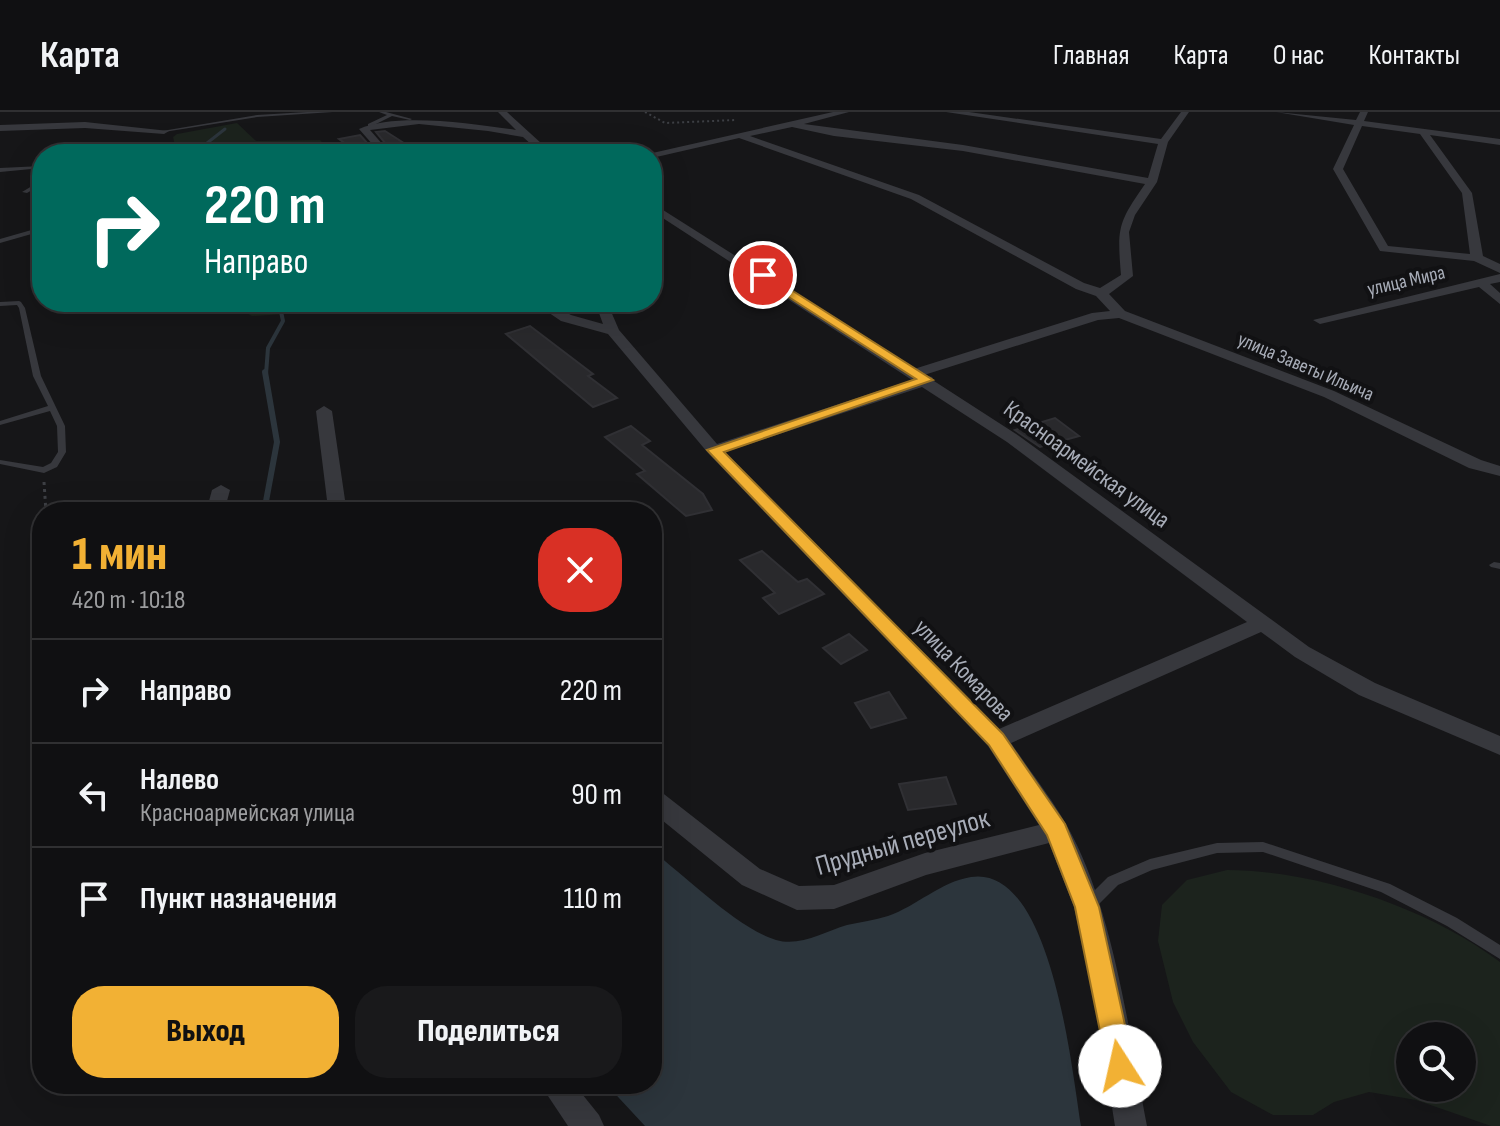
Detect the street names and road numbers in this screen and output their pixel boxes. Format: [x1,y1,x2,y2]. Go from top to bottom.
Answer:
street label: улица Мира [1365,260,1447,302]
street label: улица Заветы Ильича [1234,327,1377,406]
street label: Красноармейская улица [998,394,1175,534]
street label: улица Комарова [908,613,1020,728]
street label: Прудный переулок [812,802,993,883]

